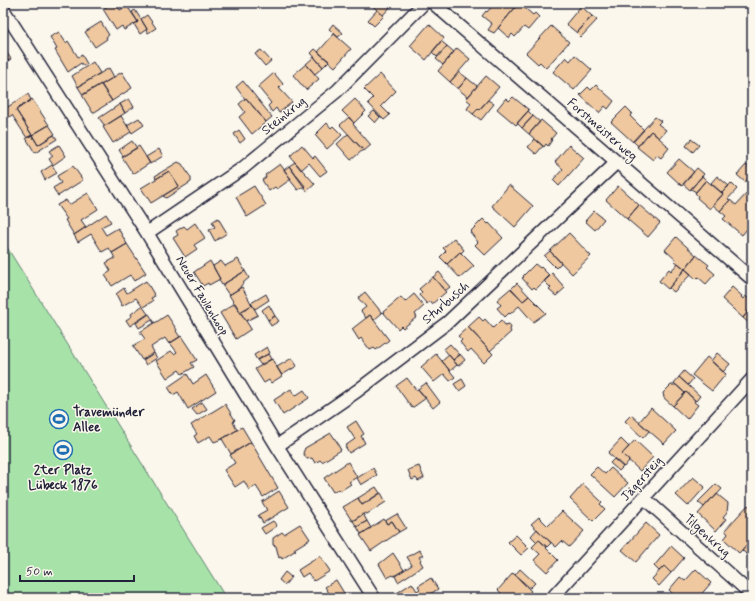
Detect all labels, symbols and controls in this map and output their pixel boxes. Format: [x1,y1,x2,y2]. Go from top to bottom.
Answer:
street label: Steinkrug [258,93,310,139]
street label: Forstmeisterweg [563,95,641,166]
street label: Neuer Faulenhoop [171,253,233,339]
street label: Sturbusch [419,278,473,328]
place label: Travemünder Allee [73,404,145,436]
sports icon: Travemünder Allee [48,408,70,430]
sports icon: 2ter Platz Lübeck 1876 [52,439,74,461]
street label: Jägersteig [617,453,667,505]
place label: 2ter Platz Lübeck 1876 [28,462,98,494]
street label: Tilgenkrug [679,511,734,562]
scale bar [20,557,134,583]
text: 50 m [26,564,53,580]

